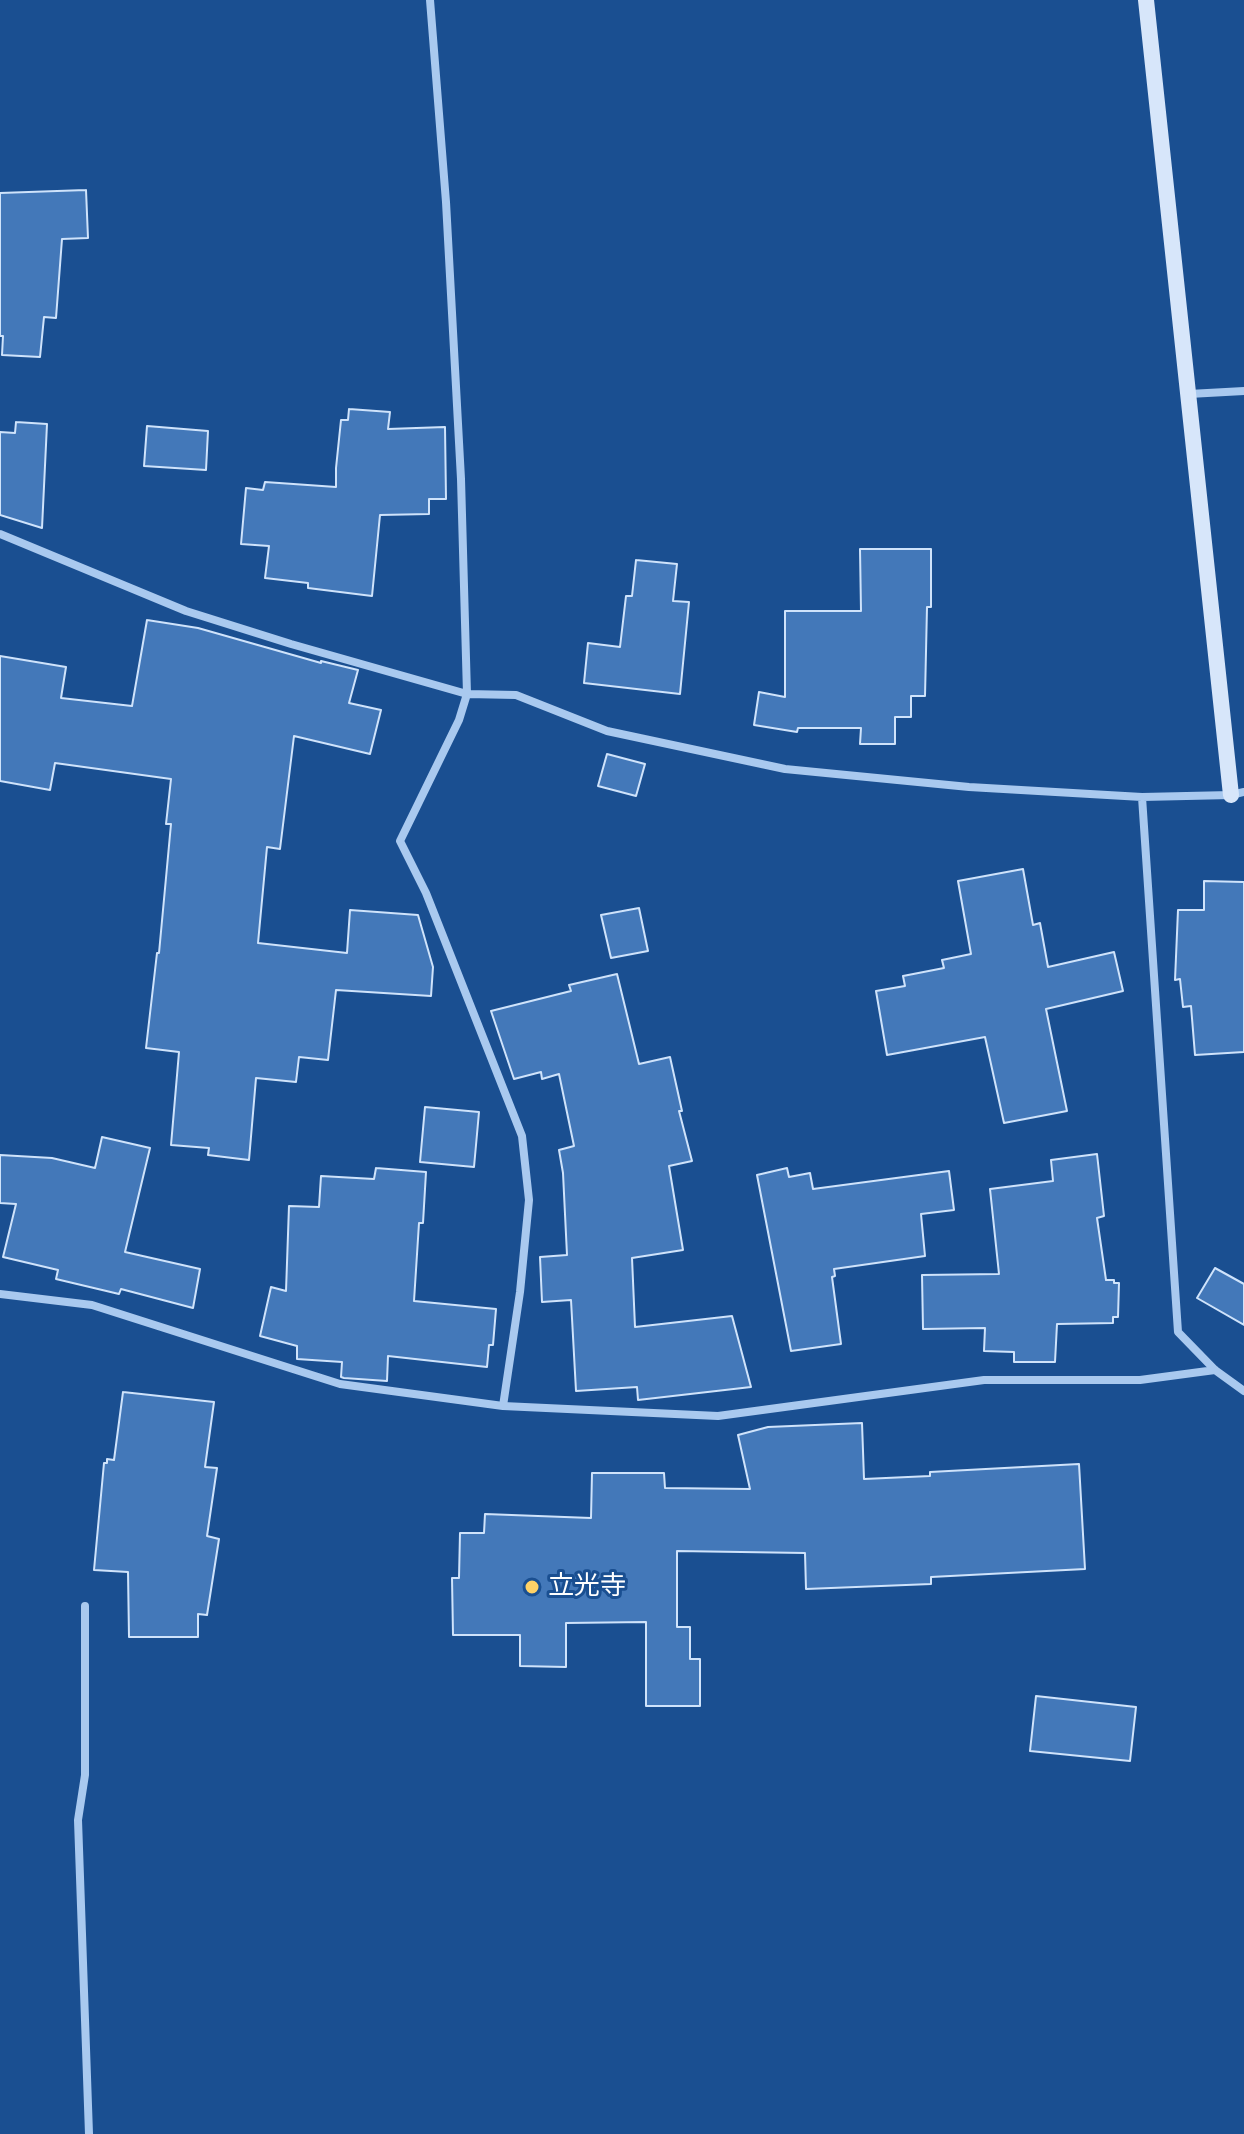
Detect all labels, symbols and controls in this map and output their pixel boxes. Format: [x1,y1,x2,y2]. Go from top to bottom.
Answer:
place label: 立光寺 [548,1571,626,1603]
marker: 立光寺 [523,1578,541,1596]

